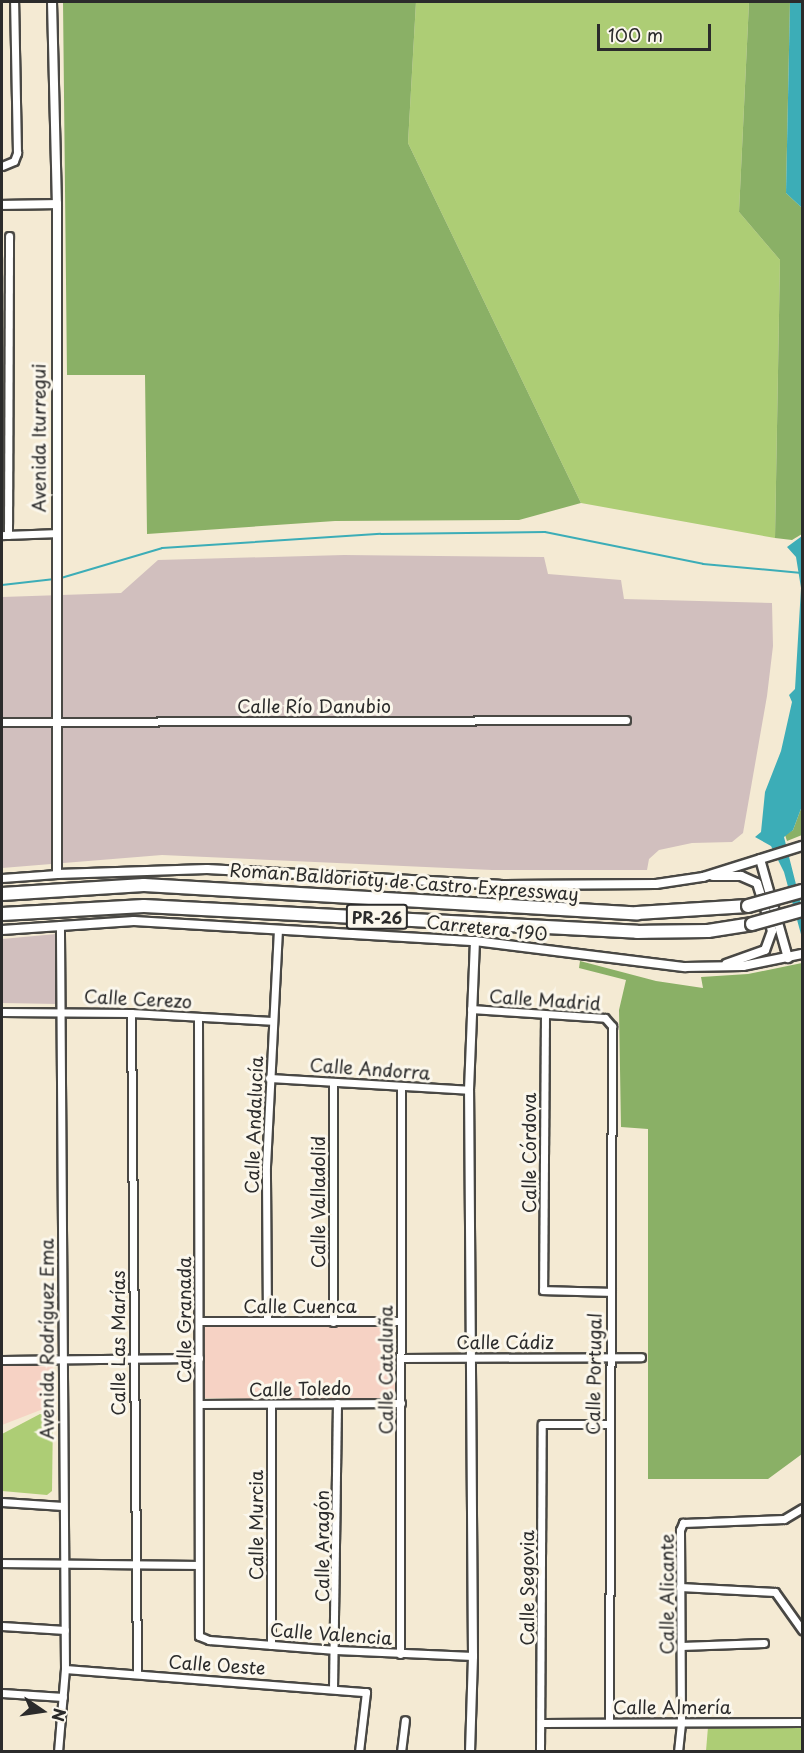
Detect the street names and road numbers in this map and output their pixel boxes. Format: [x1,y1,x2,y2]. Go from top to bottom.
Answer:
street label: Avenida Iturregui [28,364,50,512]
street label: Calle Río Danubio [236,695,392,717]
street label: Roman Baldorioty de Castro Expressway [228,859,580,905]
road number: PR-26 [346,904,409,930]
street label: Carretera 190 [425,911,549,945]
street label: Calle Cerezo [83,985,193,1013]
street label: Calle Madrid [489,985,601,1015]
street label: Calle Andorra [309,1054,431,1084]
street label: Calle Andalucía [241,1055,267,1195]
street label: Calle Córdova [518,1092,540,1214]
street label: Calle Valladolid [307,1136,329,1268]
street label: Avenida Rodríguez Ema [36,1237,58,1441]
street label: Calle Granada [173,1257,195,1383]
street label: Calle Las Marías [107,1270,129,1416]
street label: Calle Cuenca [243,1295,357,1317]
street label: Calle Cataluña [375,1305,397,1435]
street label: Calle Portugal [582,1312,606,1436]
street label: Calle Cádiz [456,1331,554,1353]
street label: Calle Toledo [248,1377,352,1401]
street label: Calle Murcia [245,1469,267,1581]
street label: Calle Aragón [311,1489,333,1603]
street label: Calle Segovia [516,1530,538,1646]
street label: Calle Alicante [656,1533,678,1655]
street label: Calle Valencia [270,1619,392,1649]
street label: Calle Oeste [168,1651,266,1679]
street label: Calle Almería [612,1696,732,1718]

